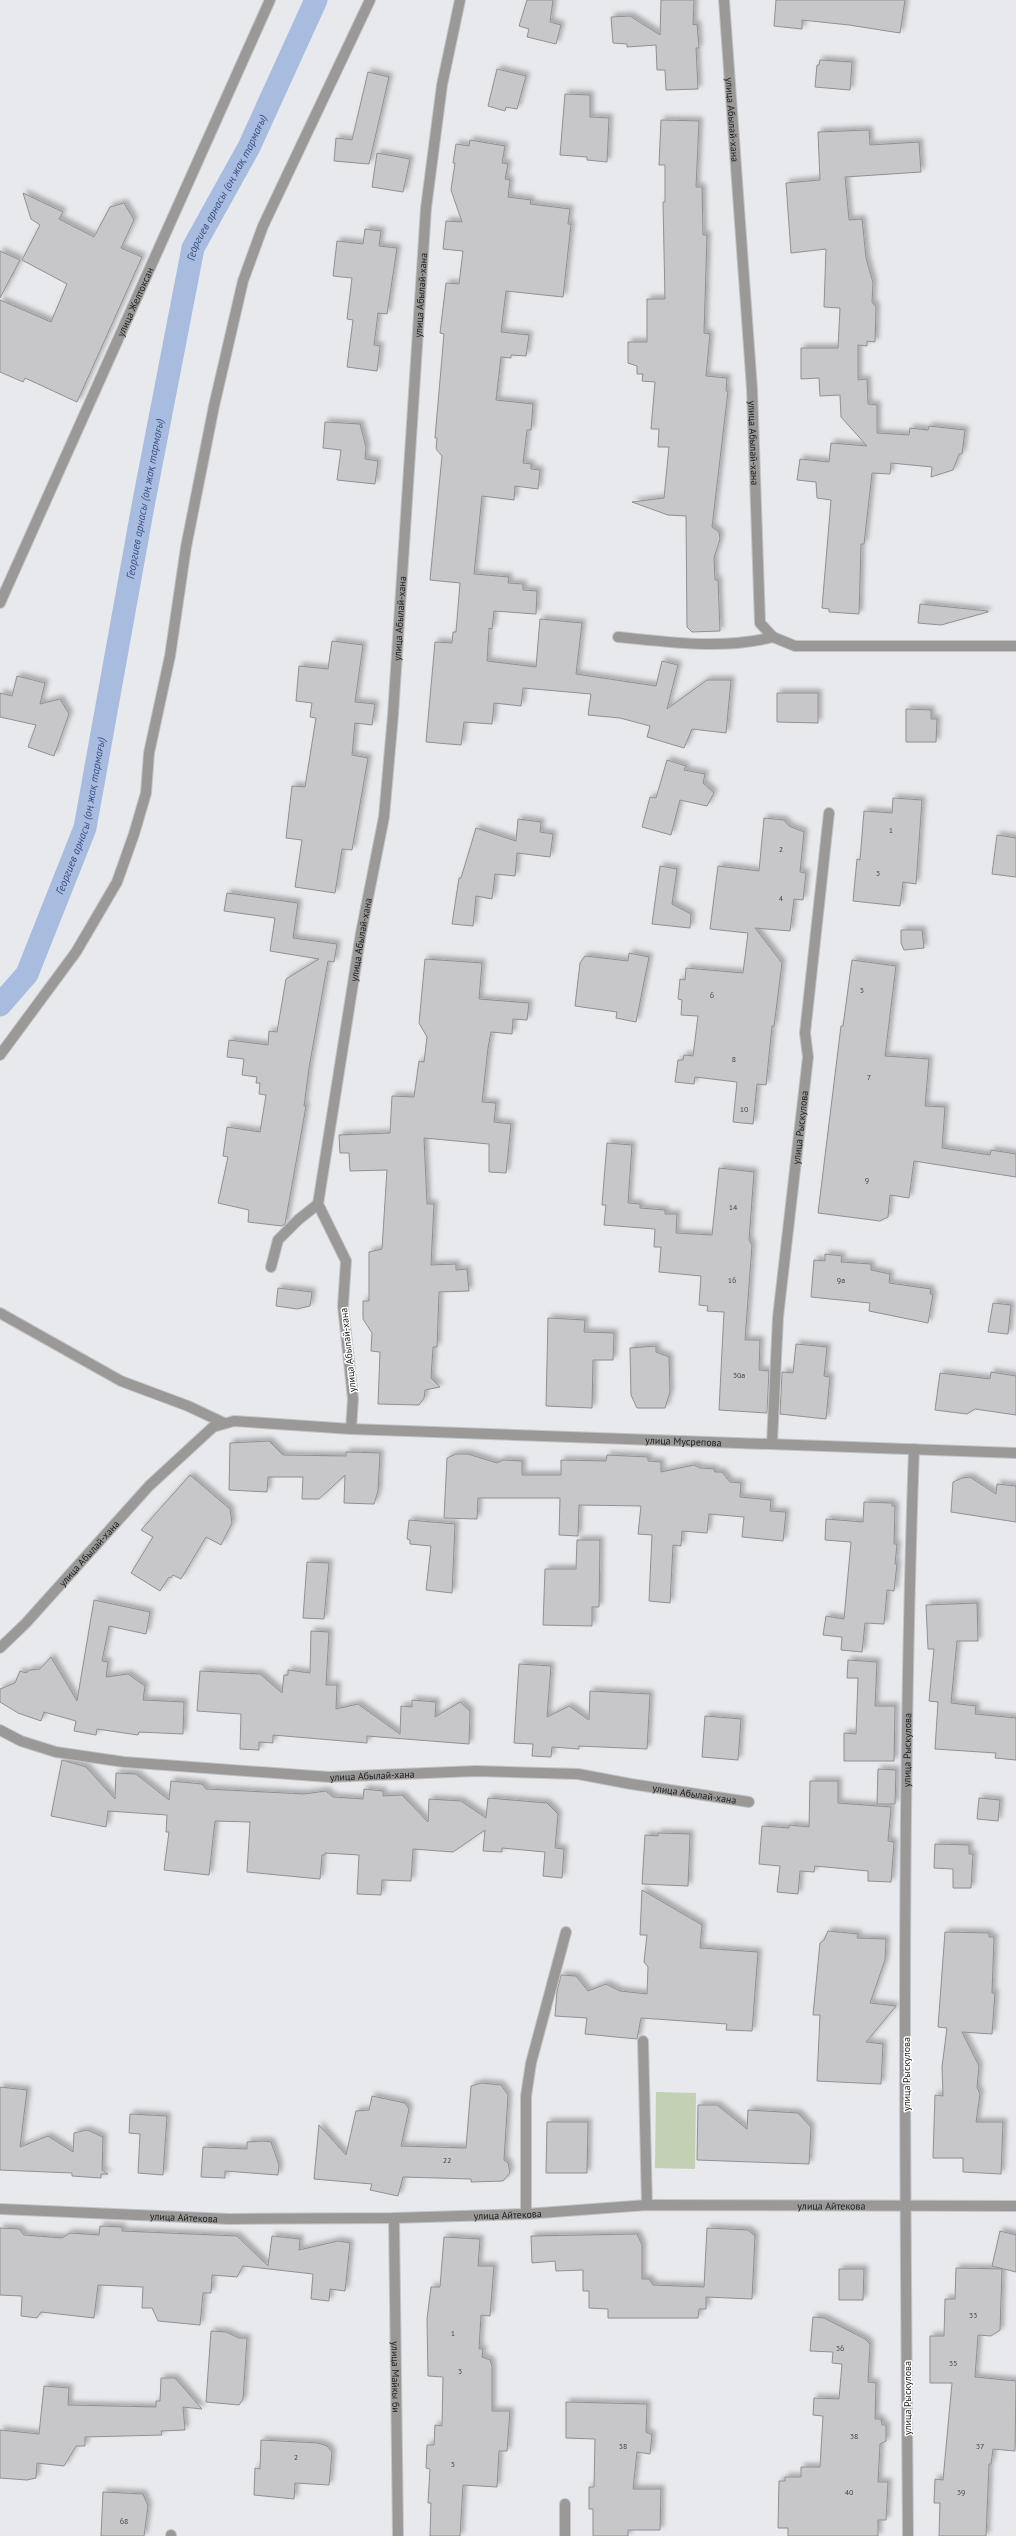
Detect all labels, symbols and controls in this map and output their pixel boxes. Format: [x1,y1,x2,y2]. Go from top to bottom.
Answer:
street label: улица Абылай-хана [723,77,742,162]
water label: Георгиев арнасы (оң жақ тармағы) [184,112,270,262]
street label: улица Абылай-хана [411,252,430,338]
street label: улица Желтоксан [114,265,156,338]
street label: улица Абылай-хана [746,400,762,486]
water label: Георгиев арнасы (оң жақ тармағы) [123,417,167,580]
street label: улица Абылай-хана [390,576,409,661]
water label: Георгиев арнасы (оң жақ тармағы) [52,736,108,896]
house number: 1 [889,825,893,835]
house number: 2 [779,844,783,854]
house number: 3 [876,868,880,878]
house number: 4 [779,893,784,903]
street label: улица Абылай-хана [347,897,374,982]
house number: 5 [860,985,864,995]
house number: 6 [710,990,714,1000]
house number: 8 [732,1054,736,1064]
house number: 7 [867,1072,871,1082]
street label: улица Рыскулова [789,1090,811,1165]
house number: 10 [740,1104,749,1114]
house number: 9 [865,1175,869,1185]
house number: 14 [729,1202,738,1212]
house number: 16 [728,1275,736,1285]
house number: 9а [837,1275,845,1285]
street label: улица Абылай-хана [337,1307,359,1393]
house number: 30а [733,1370,745,1380]
street label: улица Мусрепова [645,1433,722,1449]
street label: улица Абылай-хана [56,1517,122,1589]
street label: улица Рыскулова [900,1713,914,1787]
street label: улица Абылай-хана [330,1767,415,1783]
street label: улица Абылай-хана [652,1781,737,1807]
street label: улица Рыскулова [900,2037,913,2111]
house number: 22 [443,2155,451,2165]
street label: улица Айтекова [797,2199,865,2212]
street label: улица Айтекова [473,2206,542,2222]
street label: улица Айтекова [150,2209,218,2225]
house number: 33 [969,2310,977,2320]
house number: 1 [451,2328,455,2338]
street label: улица Майкы би [389,2341,403,2413]
house number: 36 [836,2343,844,2353]
house number: 35 [949,2358,957,2368]
street label: улица Рыскулова [901,2361,914,2435]
house number: 3 [458,2366,462,2376]
house number: 38 [850,2431,858,2441]
house number: 58 [619,2441,627,2451]
house number: 37 [976,2441,984,2451]
house number: 2 [294,2452,298,2462]
house number: 5 [451,2459,455,2469]
house number: 40 [845,2487,854,2497]
house number: 39 [957,2487,965,2497]
house number: 68 [120,2516,128,2526]

